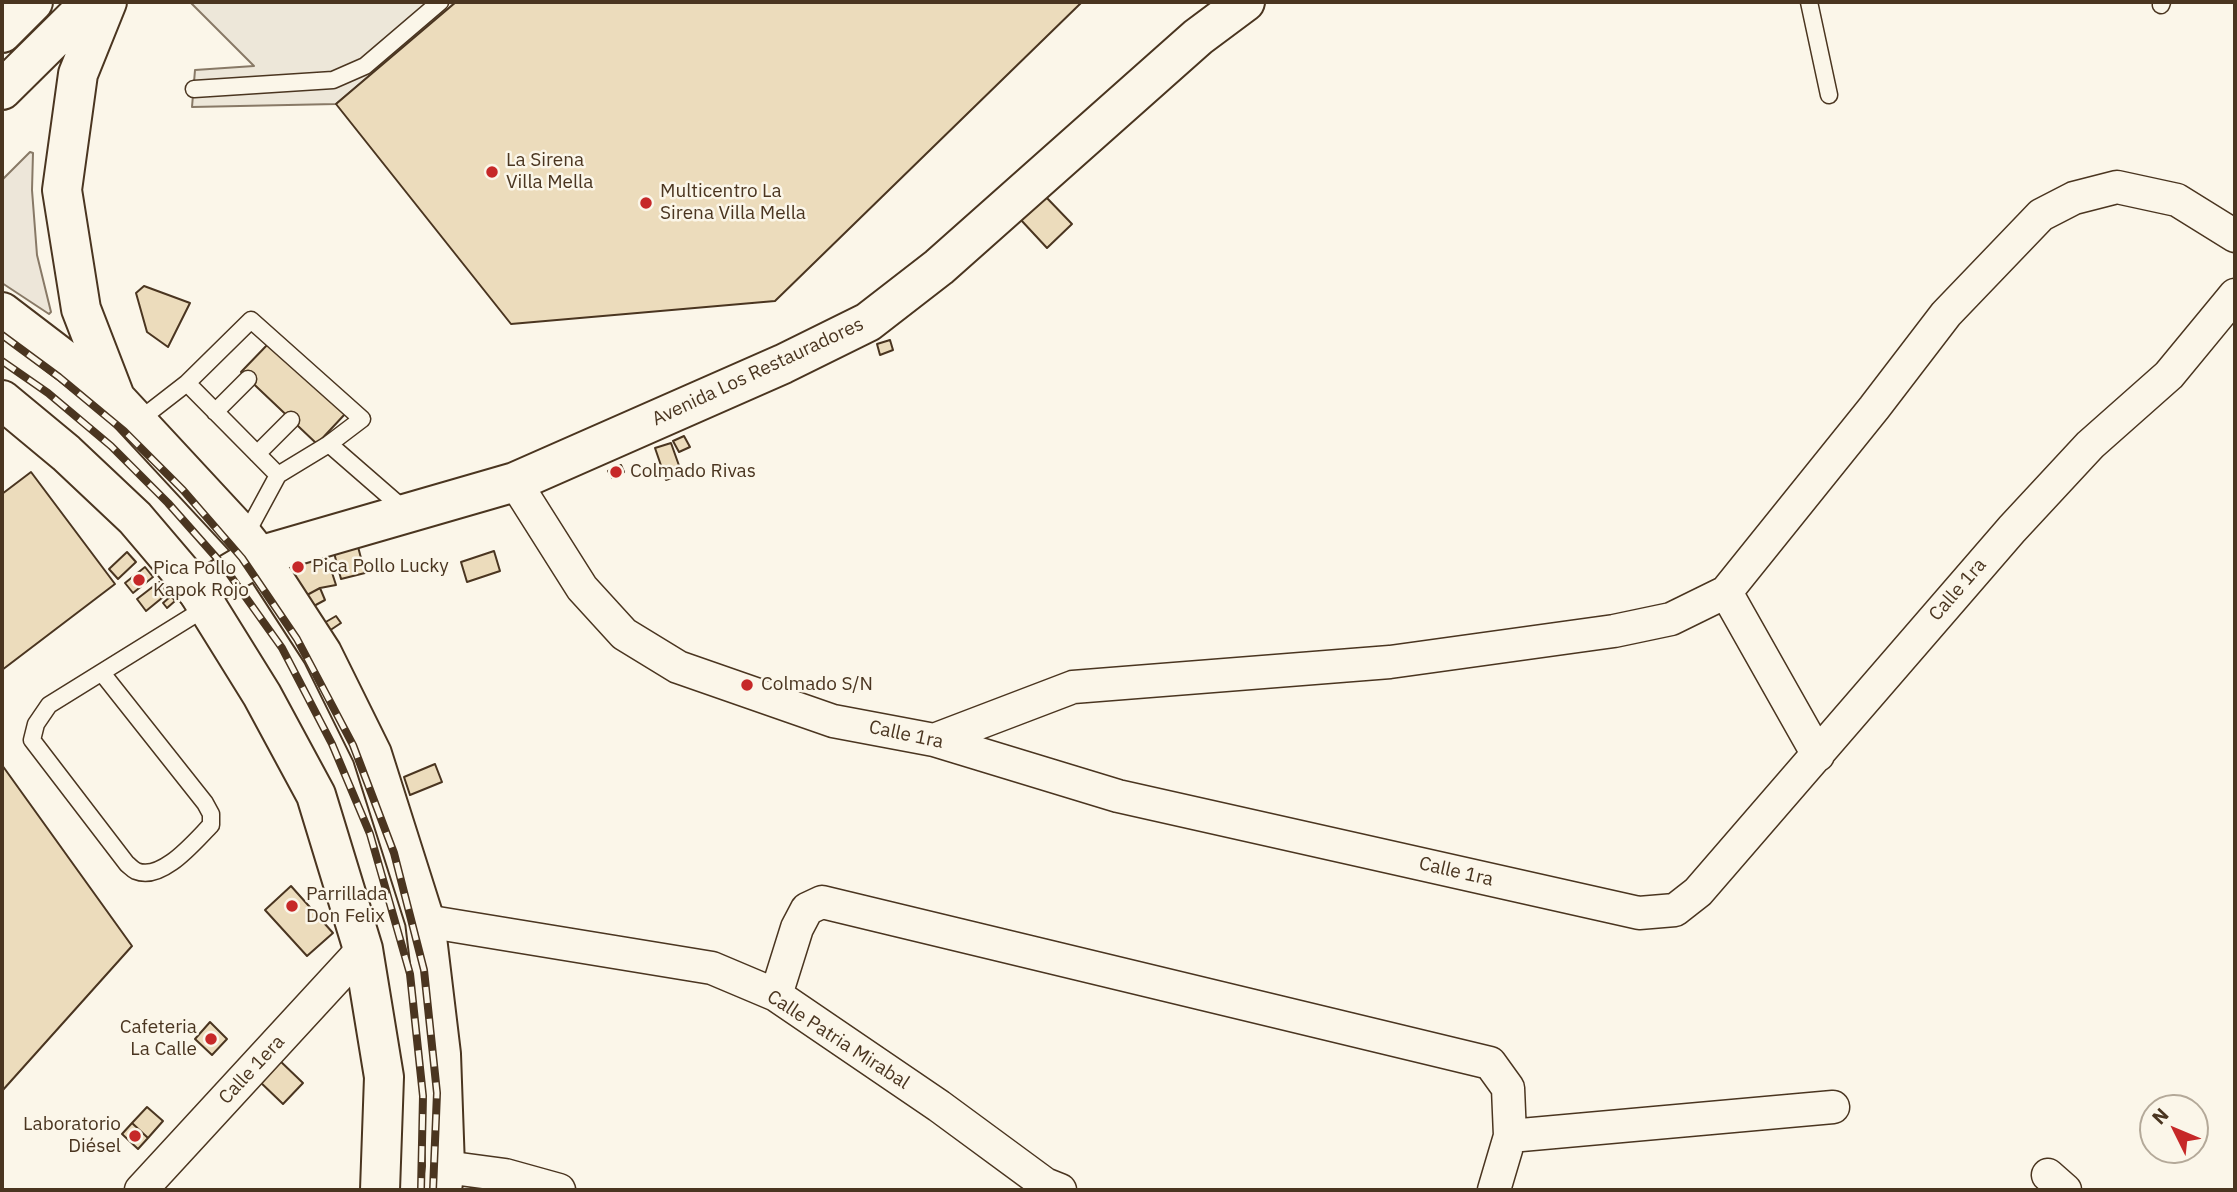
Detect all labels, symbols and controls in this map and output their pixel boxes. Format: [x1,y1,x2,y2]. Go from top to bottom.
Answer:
place label: La Sirena Villa Mella [506,150,593,194]
marker: La Sirena Villa Mella [484,164,500,180]
place label: Multicentro La Sirena Villa Mella [660,181,806,225]
marker: Multicentro La Sirena Villa Mella [638,195,654,211]
street label: Avenida Los Restauradores [649,313,867,431]
place label: Colmado Rivas [630,461,756,483]
marker: Colmado Rivas [608,464,624,480]
street label: Calle 1ra [1925,554,1991,626]
place label: Pica Pollo Lucky [312,556,449,578]
place label: Pica Pollo Kapok Rojo [153,558,249,602]
marker: Pica Pollo Lucky [290,559,306,575]
marker: Pica Pollo Kapok Rojo [131,572,147,588]
place label: Colmado S/N [761,674,873,696]
marker: Colmado S/N [739,677,755,693]
street label: Calle 1ra [867,716,945,754]
street label: Calle 1ra [1417,852,1495,892]
place label: Parrillada Don Felix [306,884,388,928]
marker: Parrillada Don Felix [284,898,300,914]
street label: Calle Patria Mirabal [763,985,913,1095]
place label: Cafeteria La Calle [120,1017,197,1061]
marker: Cafeteria La Calle [203,1031,219,1047]
street label: Calle 1era [214,1031,290,1109]
north arrow [2139,1094,2209,1164]
text: N [2147,1103,2174,1129]
place label: Laboratorio Diésel [23,1114,121,1158]
marker: Laboratorio Diésel [127,1128,143,1144]

